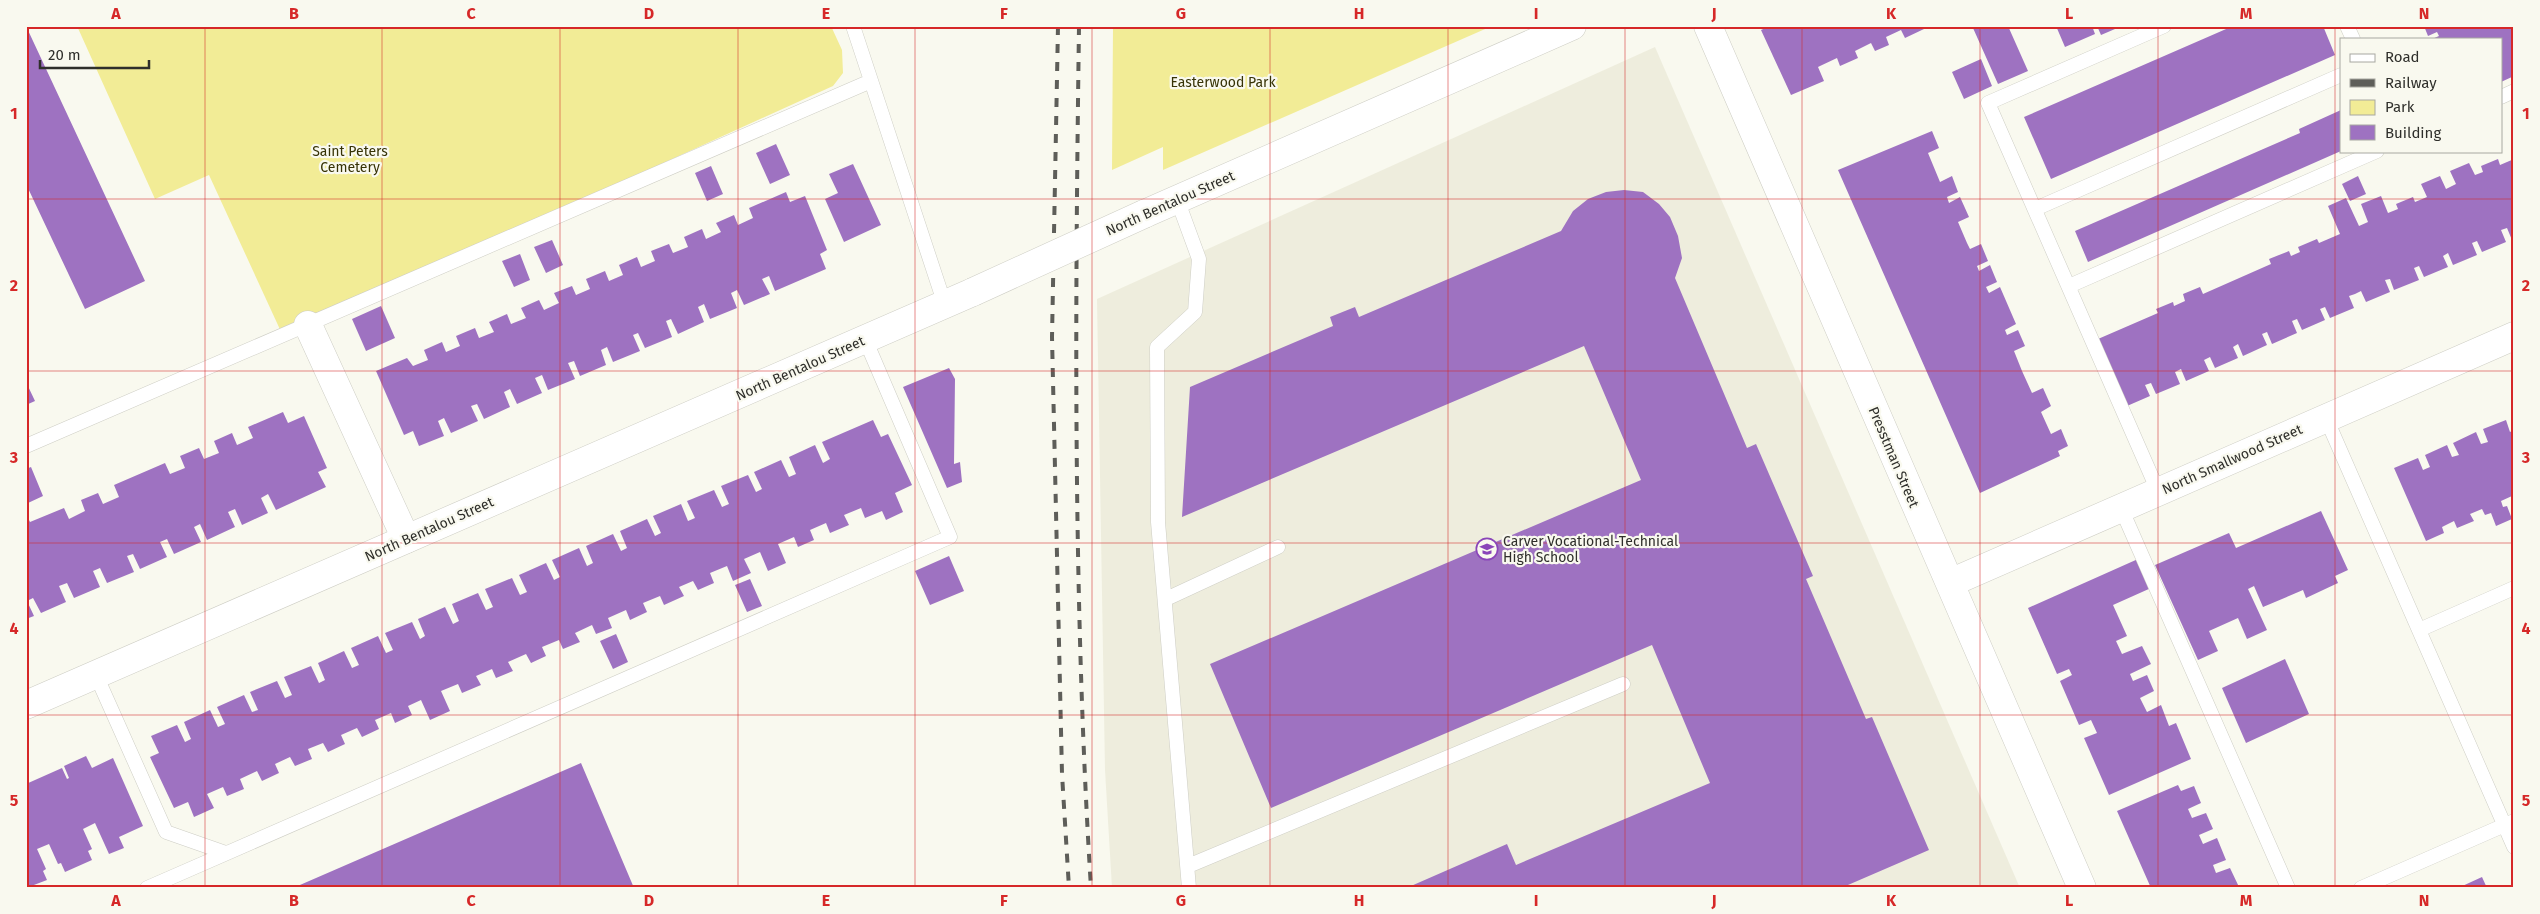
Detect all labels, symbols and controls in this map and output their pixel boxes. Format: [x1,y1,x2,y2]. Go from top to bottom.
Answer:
text: A [110,4,121,23]
text: B [289,4,299,23]
text: C [466,4,476,23]
text: D [644,4,654,23]
text: E [822,4,830,23]
text: F [1000,4,1008,23]
text: G [1176,4,1186,23]
text: H [1354,4,1364,23]
text: I [1534,4,1538,23]
text: J [1710,4,1717,23]
text: K [1886,4,1897,23]
text: L [2065,4,2073,23]
text: M [2240,4,2253,23]
text: N [2419,4,2429,23]
scale bar [40,38,149,70]
legend [2340,38,2502,152]
text: 20 m [48,46,81,64]
text: Road [2385,48,2420,66]
park label: Easterwood Park [1170,74,1276,91]
text: Railway [2385,74,2437,92]
text: Park [2385,98,2415,116]
text: 1 [10,104,18,123]
text: 1 [2522,104,2530,123]
text: Building [2385,124,2441,142]
park label: Saint Peters Cemetery [312,143,388,176]
street label: North Bentalou Street [1103,167,1238,239]
text: 2 [10,276,18,295]
text: 2 [2522,276,2530,295]
street label: North Bentalou Street [733,332,868,404]
street label: Presstman Street [1865,404,1923,511]
street label: North Smallwood Street [2159,420,2306,498]
text: 3 [9,448,18,467]
text: 3 [2521,448,2530,467]
street label: North Bentalou Street [362,493,497,565]
place label: Carver Vocational-Technical High School [1503,533,1678,566]
school or university icon: Carver Vocational-Technical High School [1475,537,1499,561]
text: 4 [9,619,19,638]
text: 4 [2521,619,2531,638]
text: 5 [10,791,19,810]
text: 5 [2522,791,2531,810]
text: A [110,891,121,910]
text: B [289,891,299,910]
text: C [466,891,476,910]
text: D [644,891,654,910]
text: E [822,891,830,910]
text: F [1000,891,1008,910]
text: G [1176,891,1186,910]
text: H [1354,891,1364,910]
text: I [1534,891,1538,910]
text: J [1710,891,1717,910]
text: K [1886,891,1897,910]
text: L [2065,891,2073,910]
text: M [2240,891,2253,910]
text: N [2419,891,2429,910]

